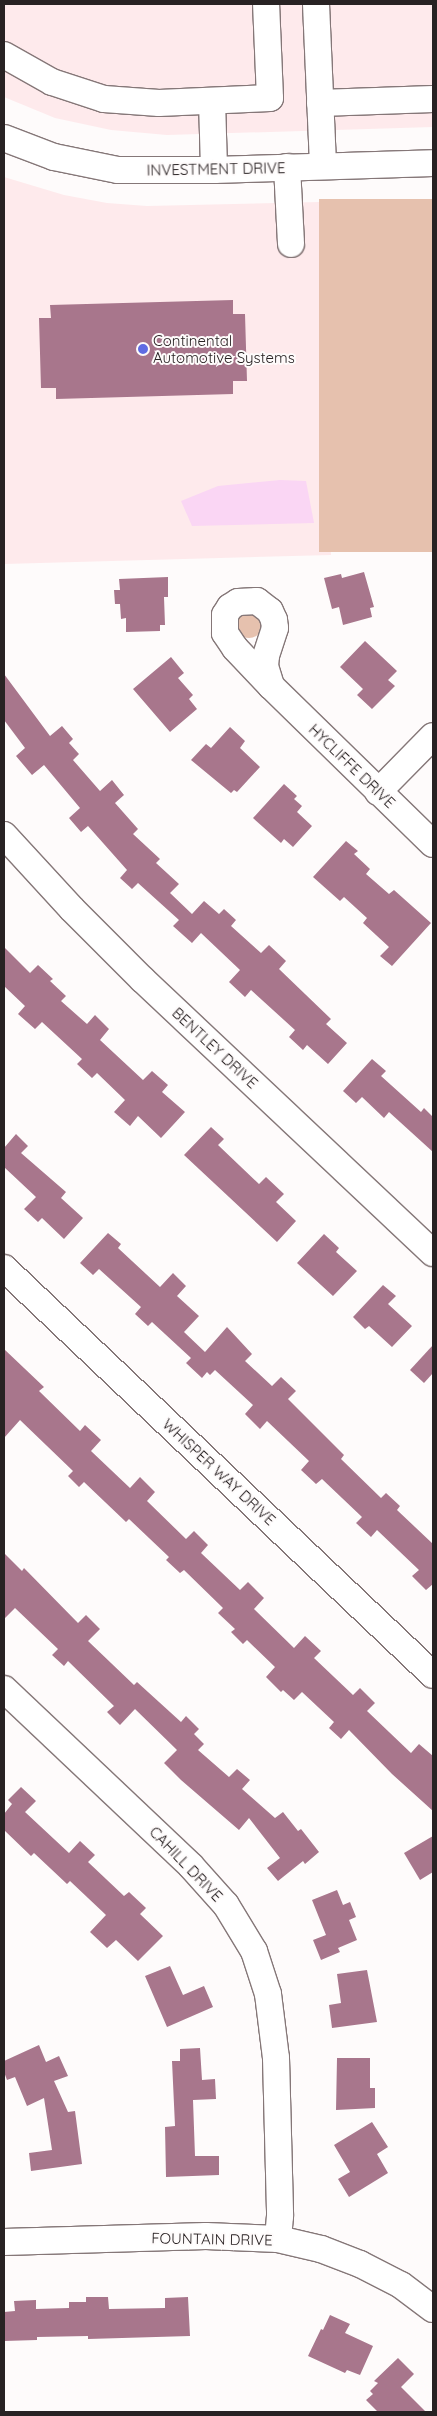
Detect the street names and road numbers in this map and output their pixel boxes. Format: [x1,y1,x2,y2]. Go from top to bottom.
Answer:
street label: INVESTMENT DRIVE [146,159,286,179]
street label: HYCLIFFE DRIVE [305,720,399,812]
street label: BENTLEY DRIVE [169,1004,261,1092]
street label: WHISPER WAY DRIVE [159,1415,279,1529]
street label: CAHILL DRIVE [146,1823,226,1905]
street label: FOUNTAIN DRIVE [151,2229,273,2249]

